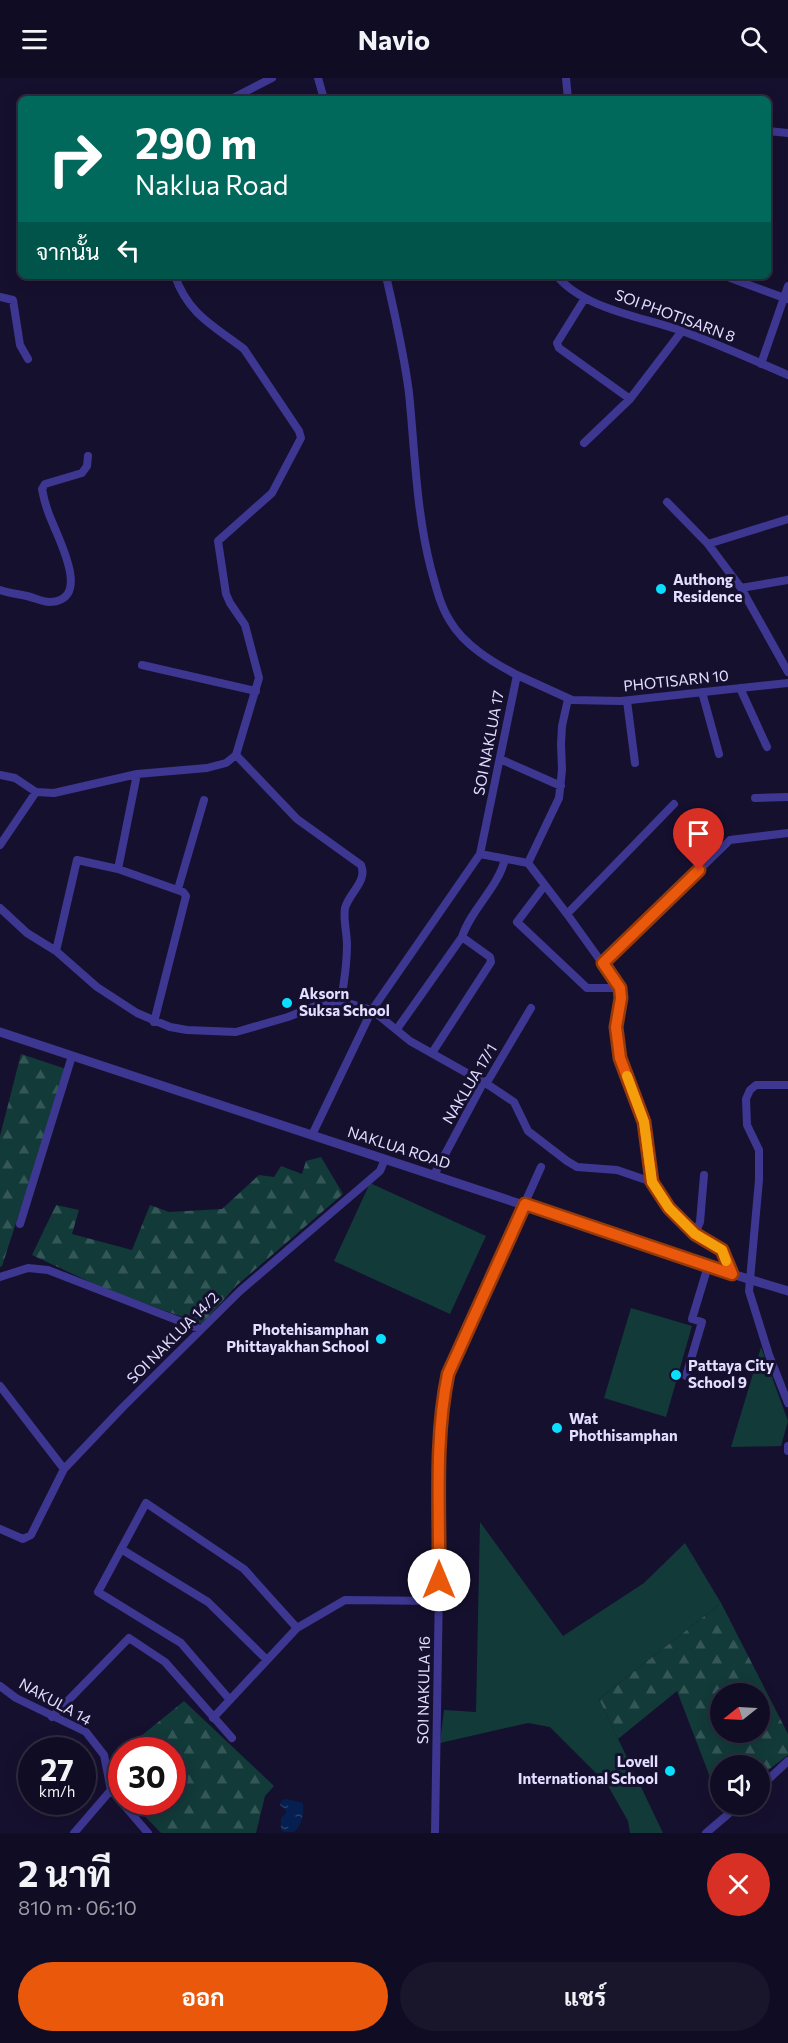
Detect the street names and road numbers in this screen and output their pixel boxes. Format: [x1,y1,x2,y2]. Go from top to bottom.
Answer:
street label: SOI PHOTISARN 8 [613,285,738,345]
street label: PHOTISARN 10 [622,666,729,694]
street label: SOI NAKLUA 17 [469,689,507,797]
street label: NAKLUA 17/1 [438,1040,500,1127]
street label: NAKLUA ROAD [346,1122,453,1172]
street label: SOI NAKLUA 14/2 [123,1288,222,1387]
street label: SOI NAKULA 16 [413,1636,433,1744]
street label: NAKULA 14 [16,1674,95,1728]

